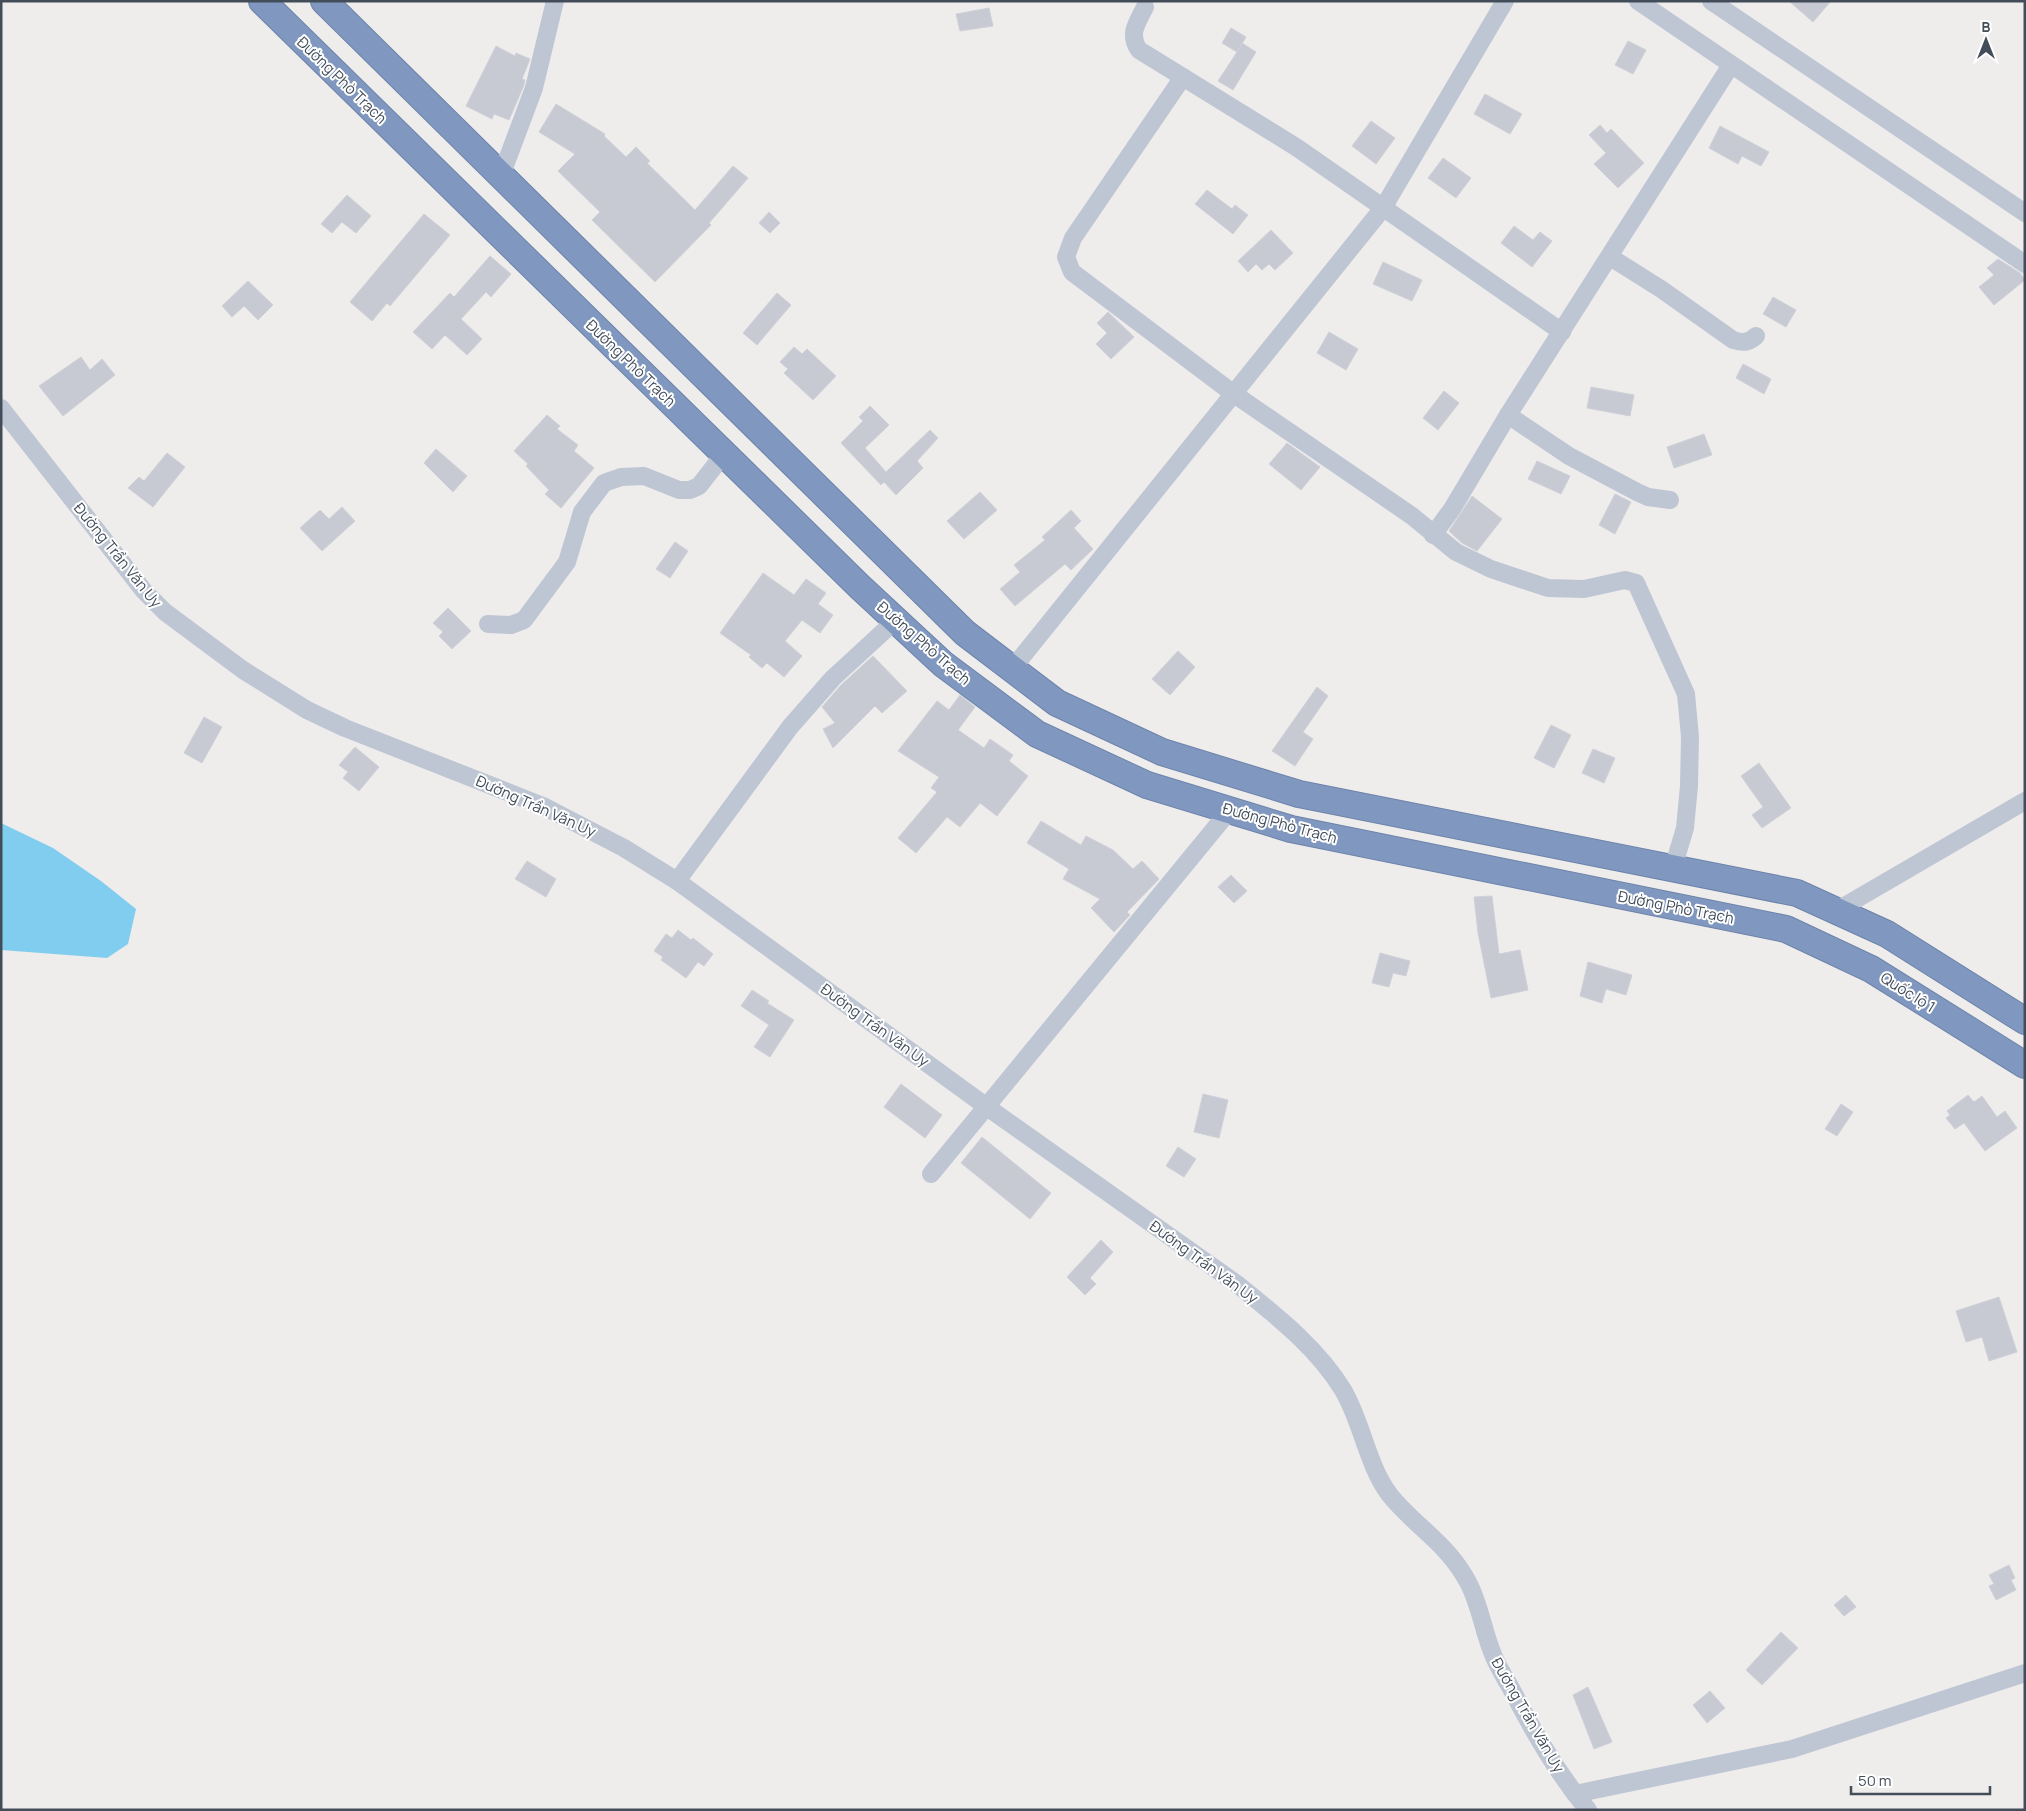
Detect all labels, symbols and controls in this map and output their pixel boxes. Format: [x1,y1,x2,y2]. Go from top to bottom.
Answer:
north arrow [1961,15,2011,65]
text: B [1982,17,1991,36]
street label: Đường Phò Trạch [292,32,392,128]
street label: Đường Phò Trạch [581,315,681,411]
street label: Đường Trần Văn Uy [69,498,167,612]
street label: Đường Phò Trạch [873,597,975,690]
street label: Đường Trần Văn Uy [473,770,599,842]
street label: Đường Phò Trạch [1221,798,1340,848]
street label: Đường Phò Trạch [1616,885,1736,929]
street label: Quốc lộ 1 [1876,967,1940,1017]
street label: Đường Trần Văn Uy [816,978,934,1072]
street label: Đường Trần Văn Uy [1145,1215,1263,1309]
street label: Đường Trần Văn Uy [1487,1654,1569,1776]
scale bar [1851,1764,1990,1796]
text: 50 m [1858,1770,1892,1791]

